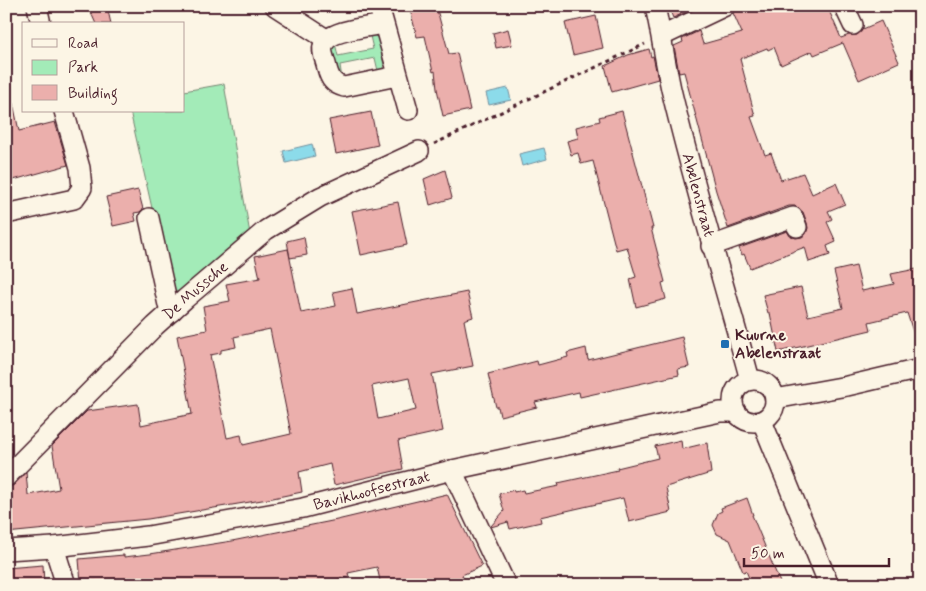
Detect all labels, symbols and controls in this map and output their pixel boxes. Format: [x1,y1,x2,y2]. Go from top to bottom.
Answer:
legend [22,22,185,112]
text: Road [68,34,98,54]
text: Park [68,58,98,78]
text: Building [68,84,118,105]
street label: Abelenstraat [677,151,720,239]
street label: De Mussche [158,256,233,325]
place label: Kuurne Abelenstraat [735,325,821,364]
marker: Kuurne Abelenstraat [719,338,731,350]
street label: Bavikhoofsestraat [311,466,432,515]
scale bar [744,536,888,568]
text: 50 m [751,544,785,564]

